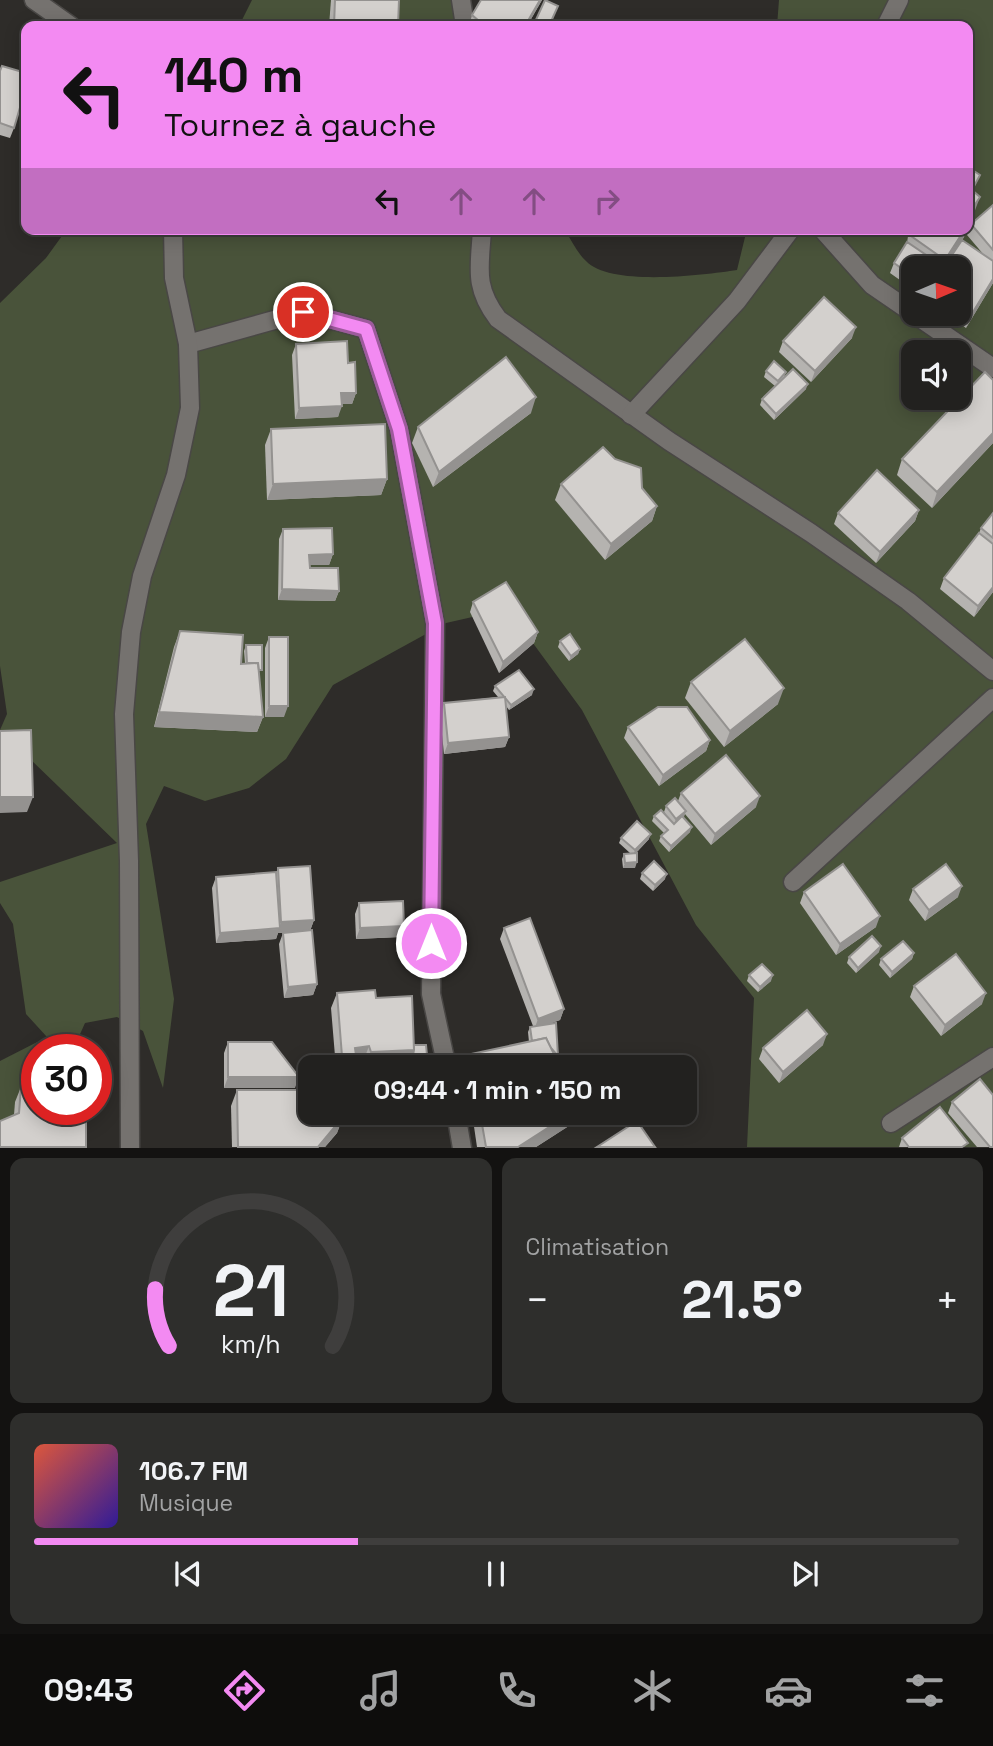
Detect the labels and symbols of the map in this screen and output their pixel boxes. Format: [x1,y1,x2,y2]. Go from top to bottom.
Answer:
north arrow [901,256,971,326]
pin [273,282,333,342]
position arrow [394,906,468,980]
speed limit sign: 30 [21,1034,112,1125]

